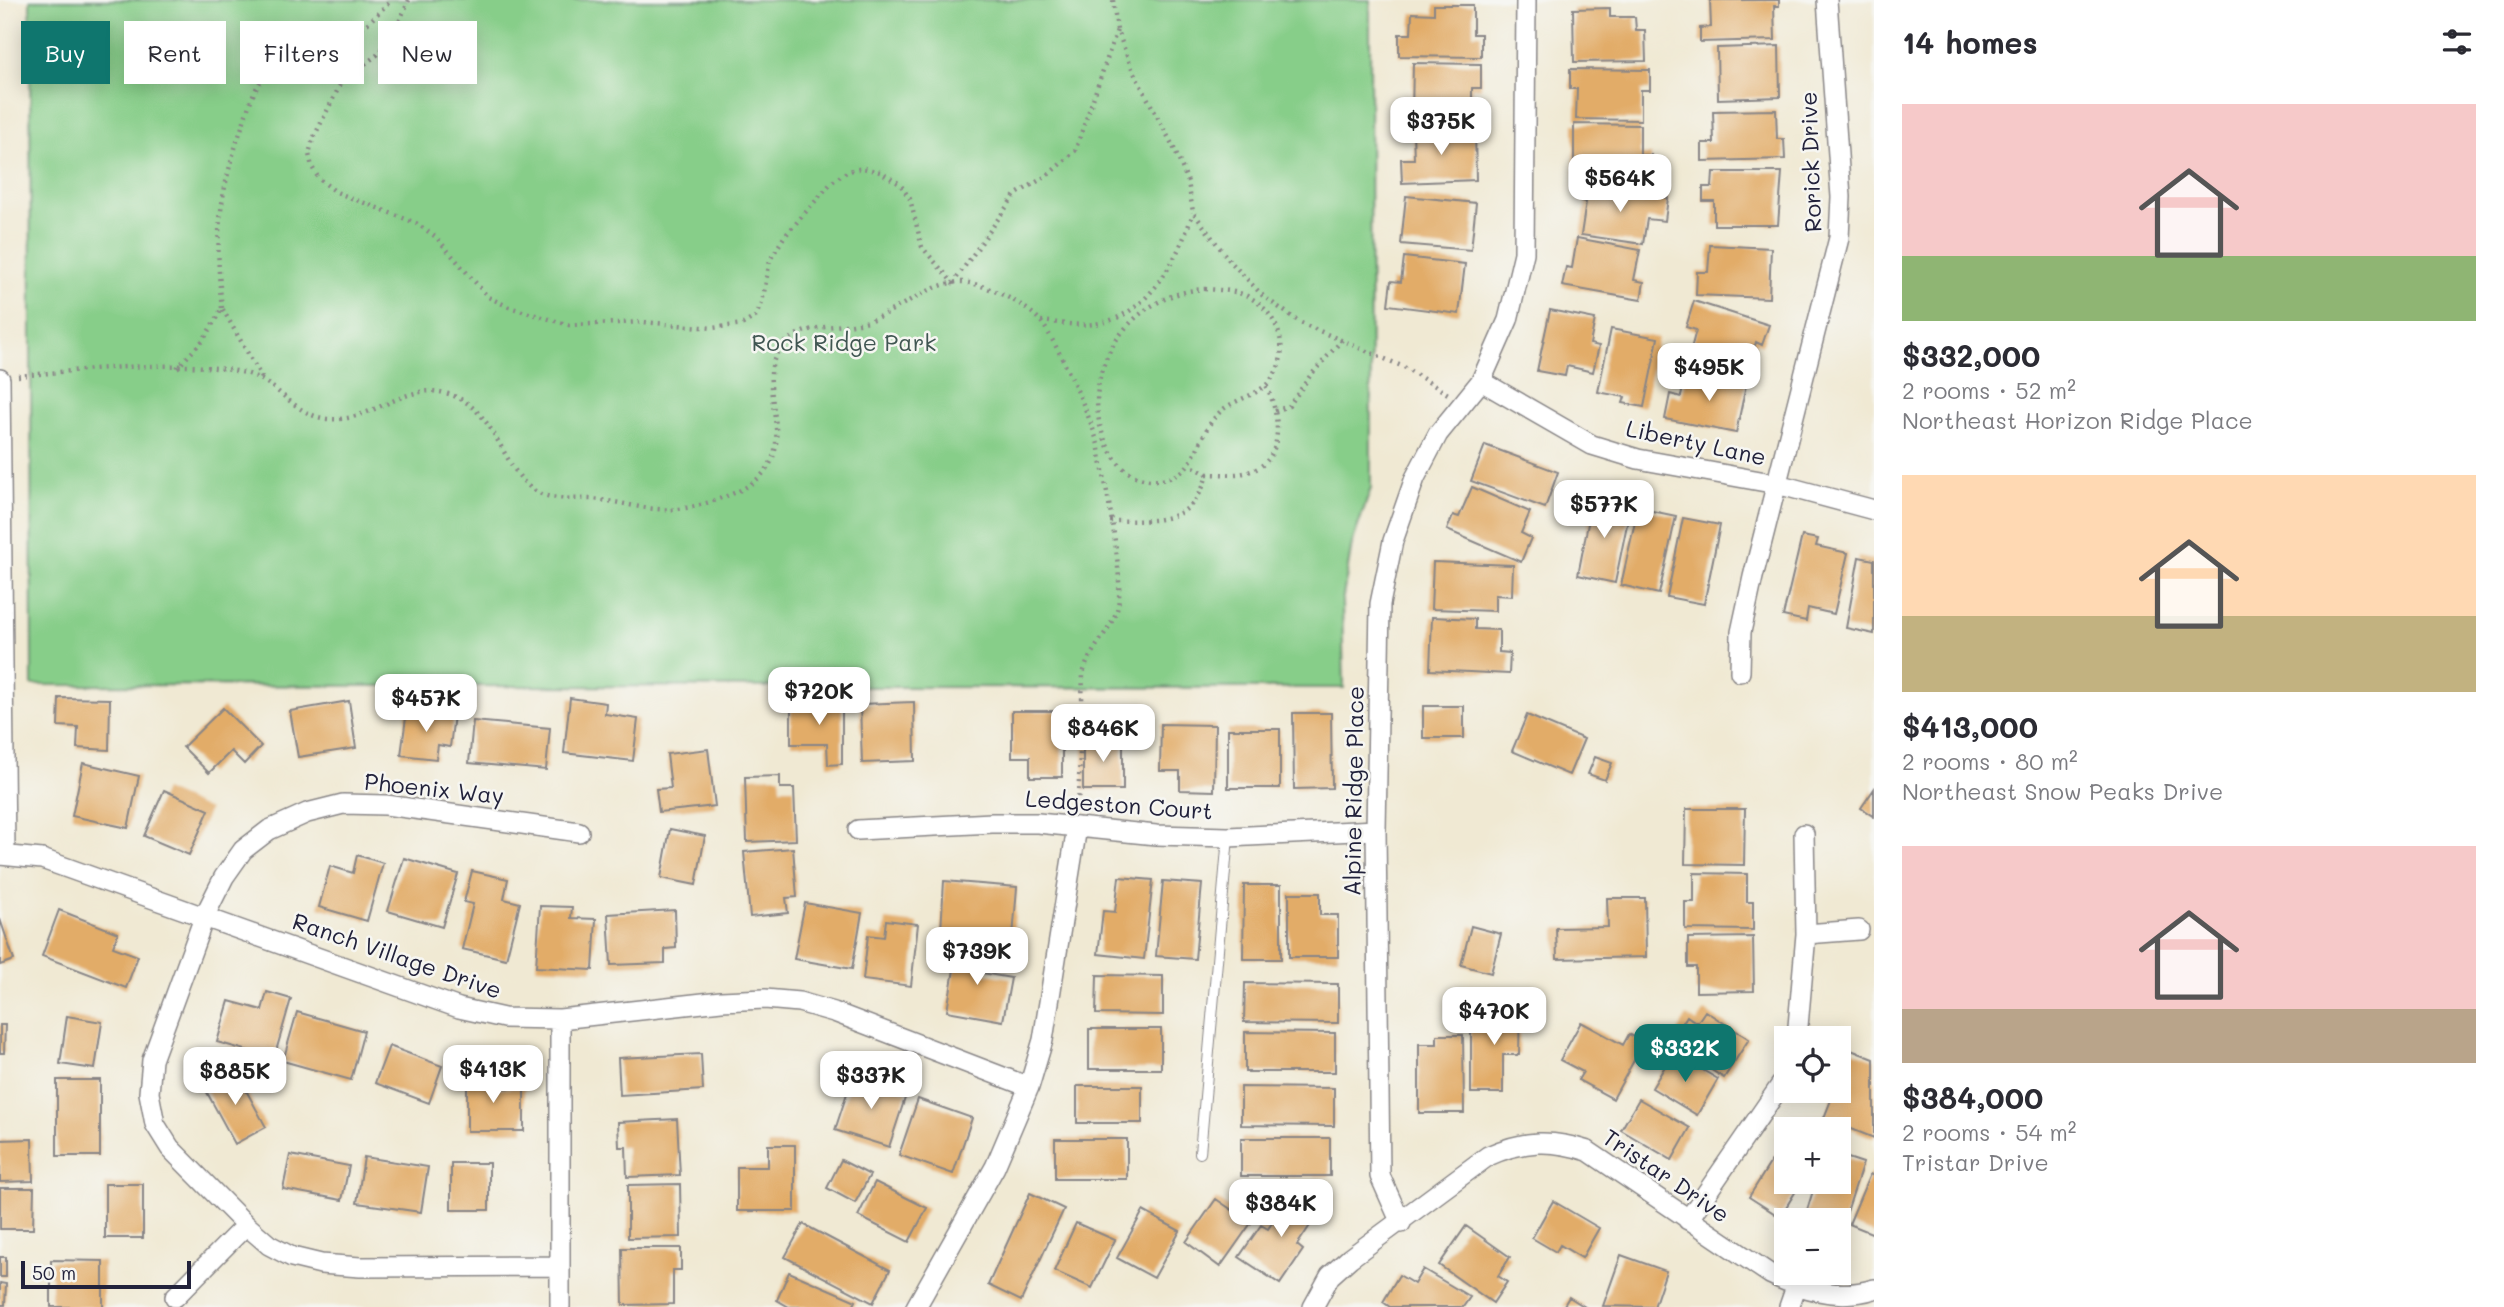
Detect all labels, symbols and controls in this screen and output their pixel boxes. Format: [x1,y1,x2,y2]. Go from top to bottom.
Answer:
chip: Buy [21,21,110,84]
chip: Rent [124,21,226,84]
chip: Filters [240,21,364,84]
chip: New [378,21,477,84]
text: 14 homes [1902,22,2038,62]
icon: filters [2438,23,2476,61]
street label: Rorick Drive [1793,91,1827,233]
pin: $375K [1392,97,1490,157]
text: $375K [1406,105,1476,135]
icon: home [2126,150,2252,276]
pin: $564K [1571,154,1669,214]
text: $564K [1584,162,1656,192]
park label: Rock Ridge Park [752,327,936,357]
text: $332,000 [1902,335,2040,375]
pin: $495K [1660,344,1758,403]
text: $495K [1673,351,1745,381]
text: 2 rooms · 52 m² [1902,375,2076,405]
text: Northeast Horizon Ridge Place [1902,405,2253,435]
street label: Liberty Lane [1623,413,1769,472]
pin: $577K [1555,480,1653,540]
text: $577K [1570,488,1638,518]
icon: home [2126,521,2252,647]
pin: $720K [770,668,868,727]
pin: $457K [377,674,475,734]
text: $720K [784,675,854,705]
text: $457K [391,682,461,712]
street label: Alpine Ridge Place [1336,685,1370,896]
pin: $846K [1054,704,1152,764]
text: $413,000 [1902,706,2038,746]
text: $846K [1067,712,1139,742]
text: 2 rooms · 80 m² [1902,746,2078,776]
street label: Phoenix Way [363,766,505,810]
text: Northeast Snow Peaks Drive [1902,776,2223,806]
street label: Ledgeston Court [1024,782,1214,826]
icon: home [2126,892,2252,1018]
street label: Ranch Village Drive [289,905,506,1005]
pin: $739K [928,928,1026,987]
text: $739K [942,935,1012,965]
pin: $470K [1445,988,1543,1047]
text: $470K [1458,995,1530,1025]
pin: $332K [1636,1024,1734,1084]
map controls [1774,1026,1851,1285]
button: locate [1774,1026,1851,1103]
text: $332K [1650,1032,1720,1062]
pin: $413K [444,1046,542,1105]
pin: $885K [186,1048,284,1107]
pin: $337K [822,1052,920,1111]
text: $413K [459,1053,527,1083]
text: $885K [199,1055,271,1085]
text: $337K [836,1059,906,1089]
text: $384,000 [1902,1077,2043,1117]
button: + [1774,1117,1851,1194]
text: 2 rooms · 54 m² [1902,1117,2077,1147]
street label: Tristar Drive [1597,1122,1736,1229]
text: Tristar Drive [1902,1147,2049,1177]
pin: $384K [1232,1180,1330,1239]
text: $384K [1245,1187,1317,1217]
button: − [1774,1208,1851,1285]
scale bar [21,1258,191,1290]
text: 50 m [32,1260,76,1285]

